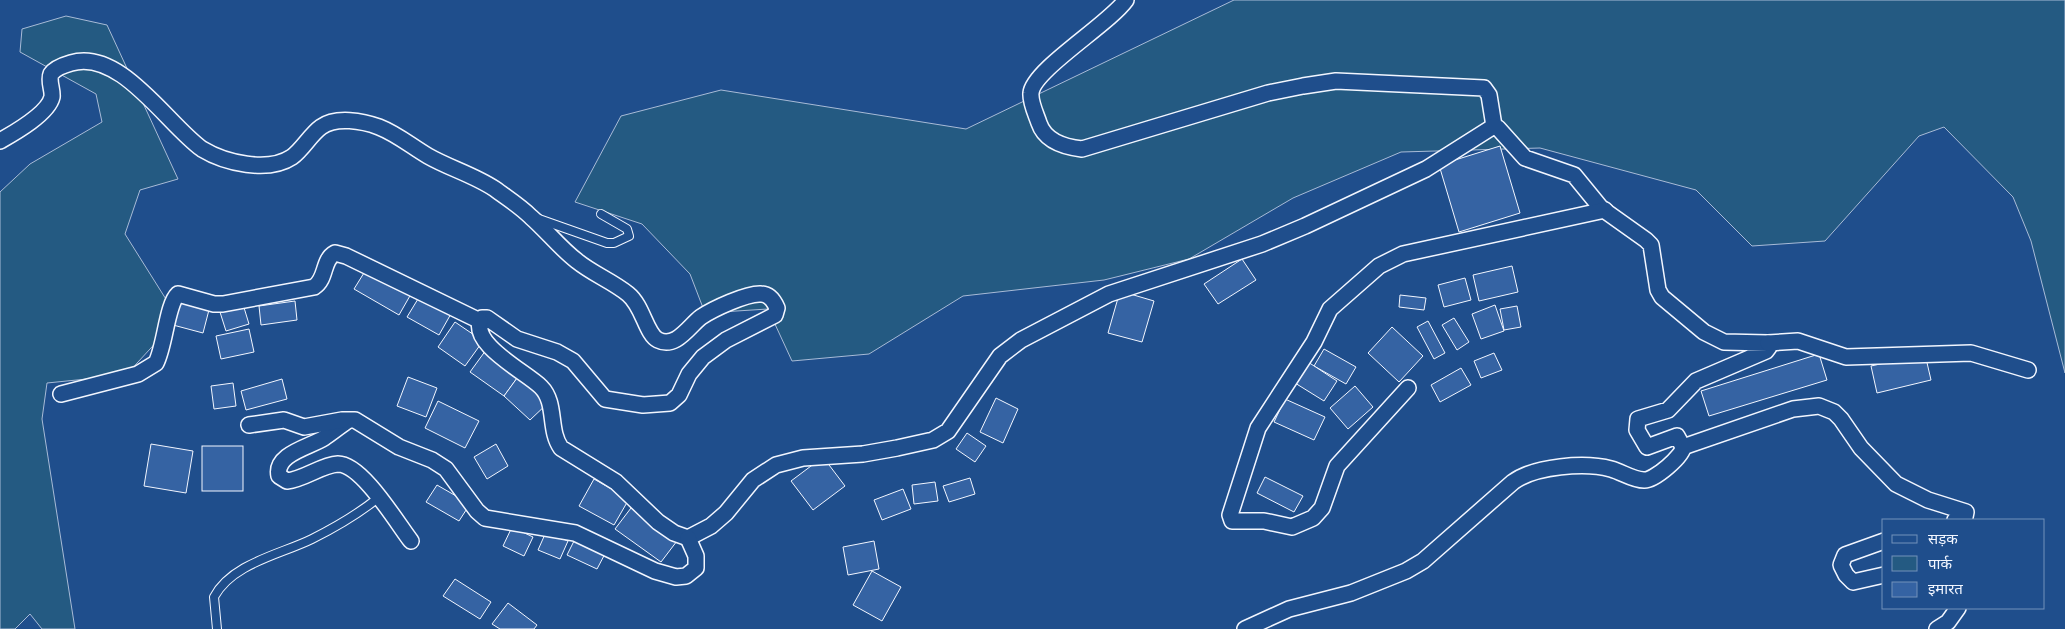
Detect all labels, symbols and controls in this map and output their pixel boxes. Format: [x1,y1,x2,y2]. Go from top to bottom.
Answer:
legend [1882,519,2045,609]
text: सड़क [1928,529,1958,547]
text: पार्क [1928,554,1952,572]
text: इमारत [1928,579,1963,597]

